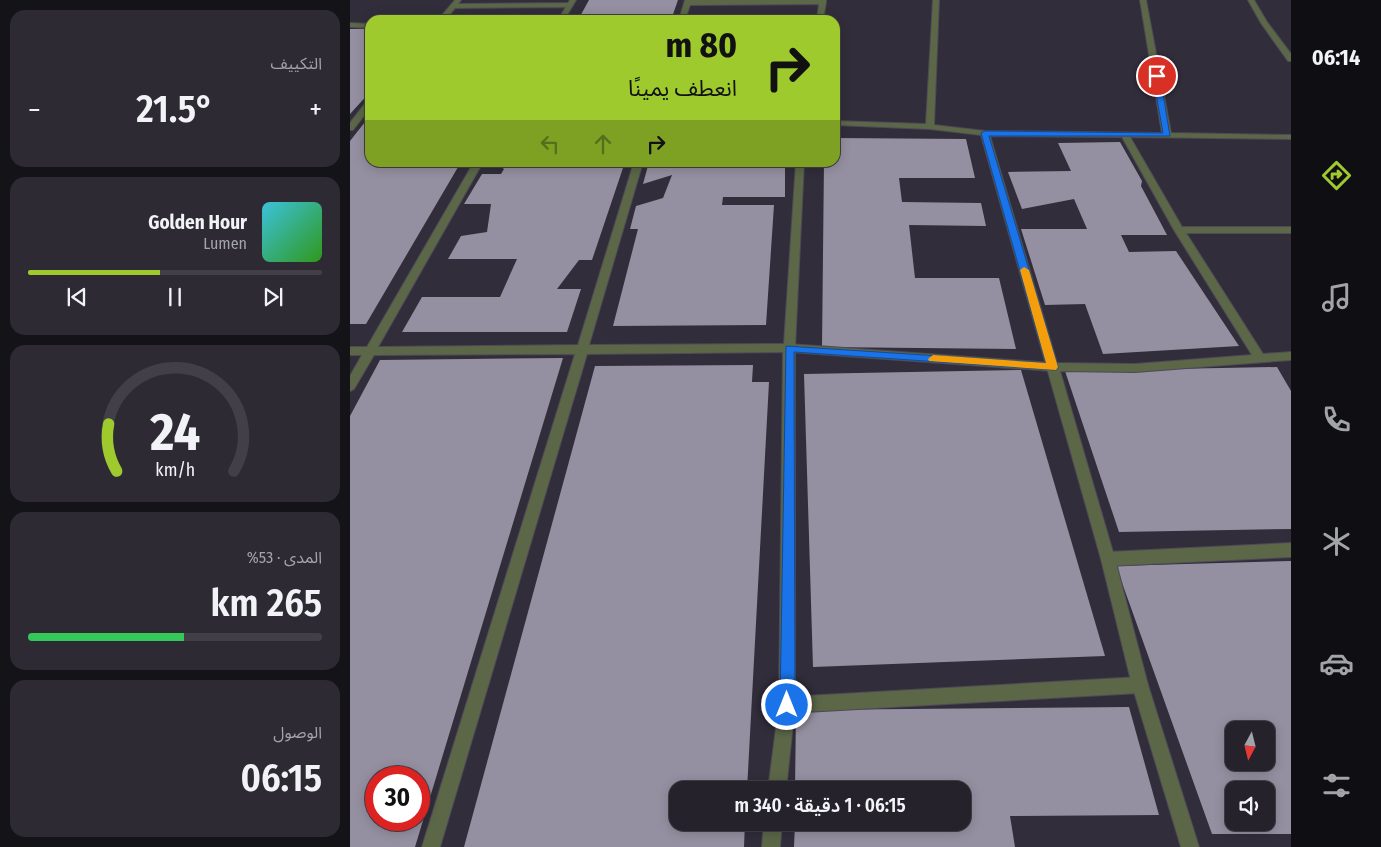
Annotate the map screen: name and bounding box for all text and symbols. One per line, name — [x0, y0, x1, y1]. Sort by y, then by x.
text: 80 m — [665, 24, 737, 66]
icon: right — [755, 35, 820, 100]
text: 06:14 — [1312, 44, 1360, 71]
text: التكييف — [270, 54, 322, 73]
pin — [1136, 55, 1178, 97]
icon: arrive — [1143, 62, 1171, 90]
text: انعطف يمينًا — [628, 75, 737, 102]
text: 21.5° — [136, 86, 214, 132]
text: − — [28, 93, 41, 126]
text: + — [309, 93, 322, 126]
icon: left — [536, 130, 564, 158]
icon: ahead — [589, 130, 617, 158]
icon: right — [642, 130, 670, 158]
icon: directions — [1319, 158, 1354, 193]
text: Golden Hour — [148, 211, 247, 234]
text: Lumen — [203, 234, 247, 253]
icon: music — [1319, 280, 1354, 315]
icon: previous — [63, 283, 91, 311]
icon: pause — [161, 283, 189, 311]
icon: next — [259, 283, 287, 311]
text: 24 — [149, 401, 200, 464]
icon: phone — [1319, 402, 1354, 437]
text: km/h — [155, 459, 195, 481]
icon: climate — [1319, 524, 1354, 559]
text: المدى · 53% — [247, 548, 322, 567]
text: 265 km — [211, 580, 322, 626]
icon: car — [1319, 646, 1354, 681]
position arrow — [760, 678, 812, 730]
north arrow — [1225, 721, 1275, 771]
map controls — [1225, 721, 1275, 831]
text: الوصول — [273, 723, 322, 742]
text: 06:15 — [240, 755, 322, 801]
speed limit sign: 30 — [365, 766, 430, 831]
icon: filters — [1319, 768, 1354, 803]
button: sound — [1225, 781, 1275, 831]
text: 06:15 · 1 دقيقة · 340 m — [734, 794, 906, 817]

